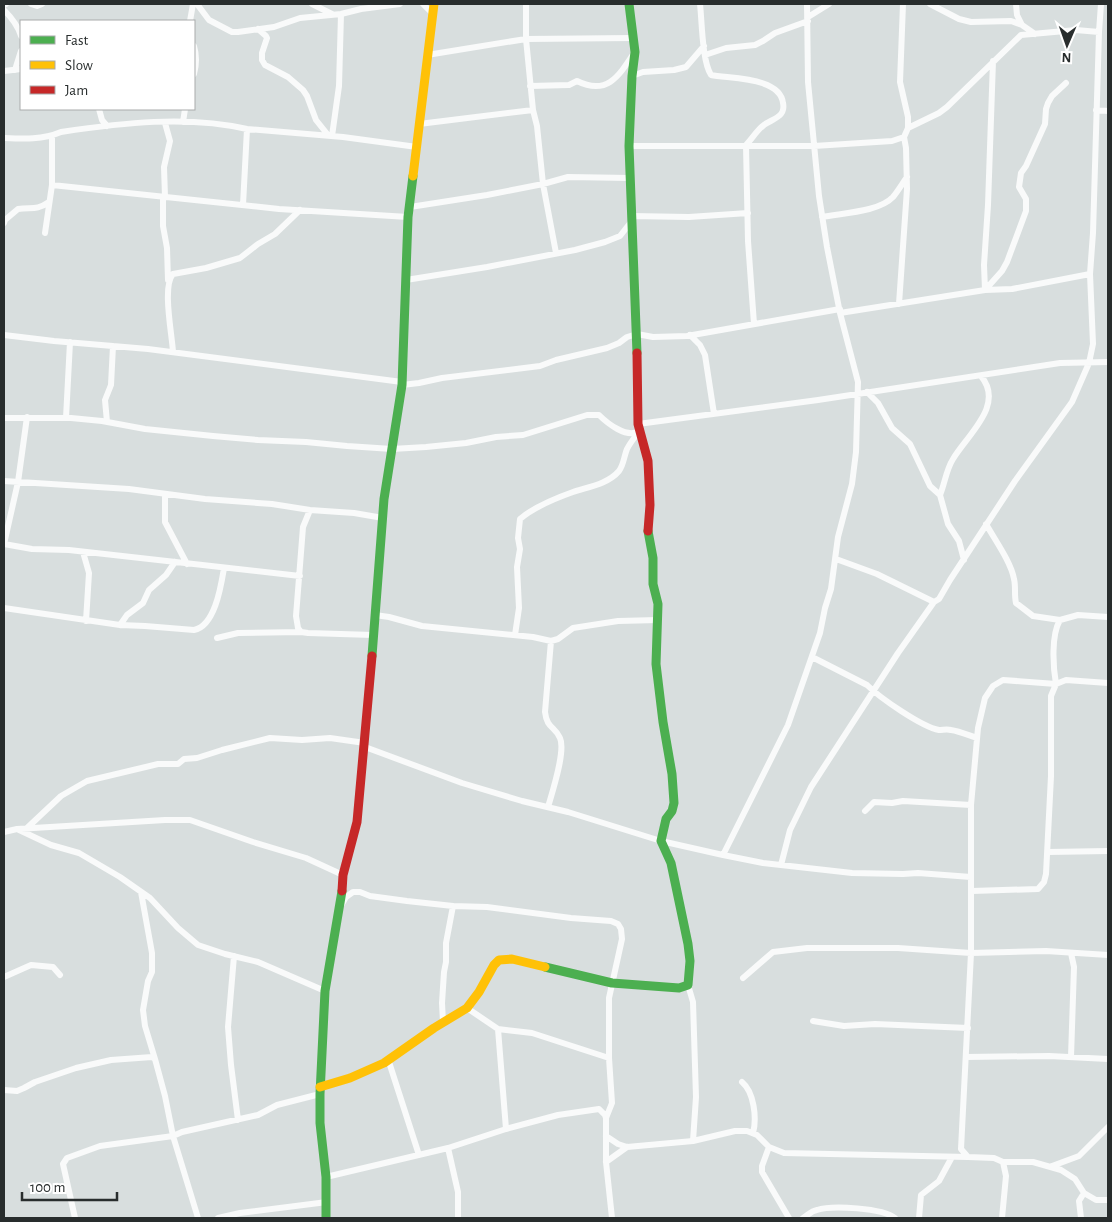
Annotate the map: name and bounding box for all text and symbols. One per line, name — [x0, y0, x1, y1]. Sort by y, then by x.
legend — [20, 20, 195, 110]
north arrow — [1042, 20, 1092, 70]
text: Fast — [65, 33, 89, 48]
text: N — [1061, 50, 1072, 64]
text: Slow — [65, 58, 93, 73]
text: Jam — [65, 83, 88, 98]
scale bar — [22, 1170, 118, 1202]
text: 100 m — [30, 1180, 65, 1195]

